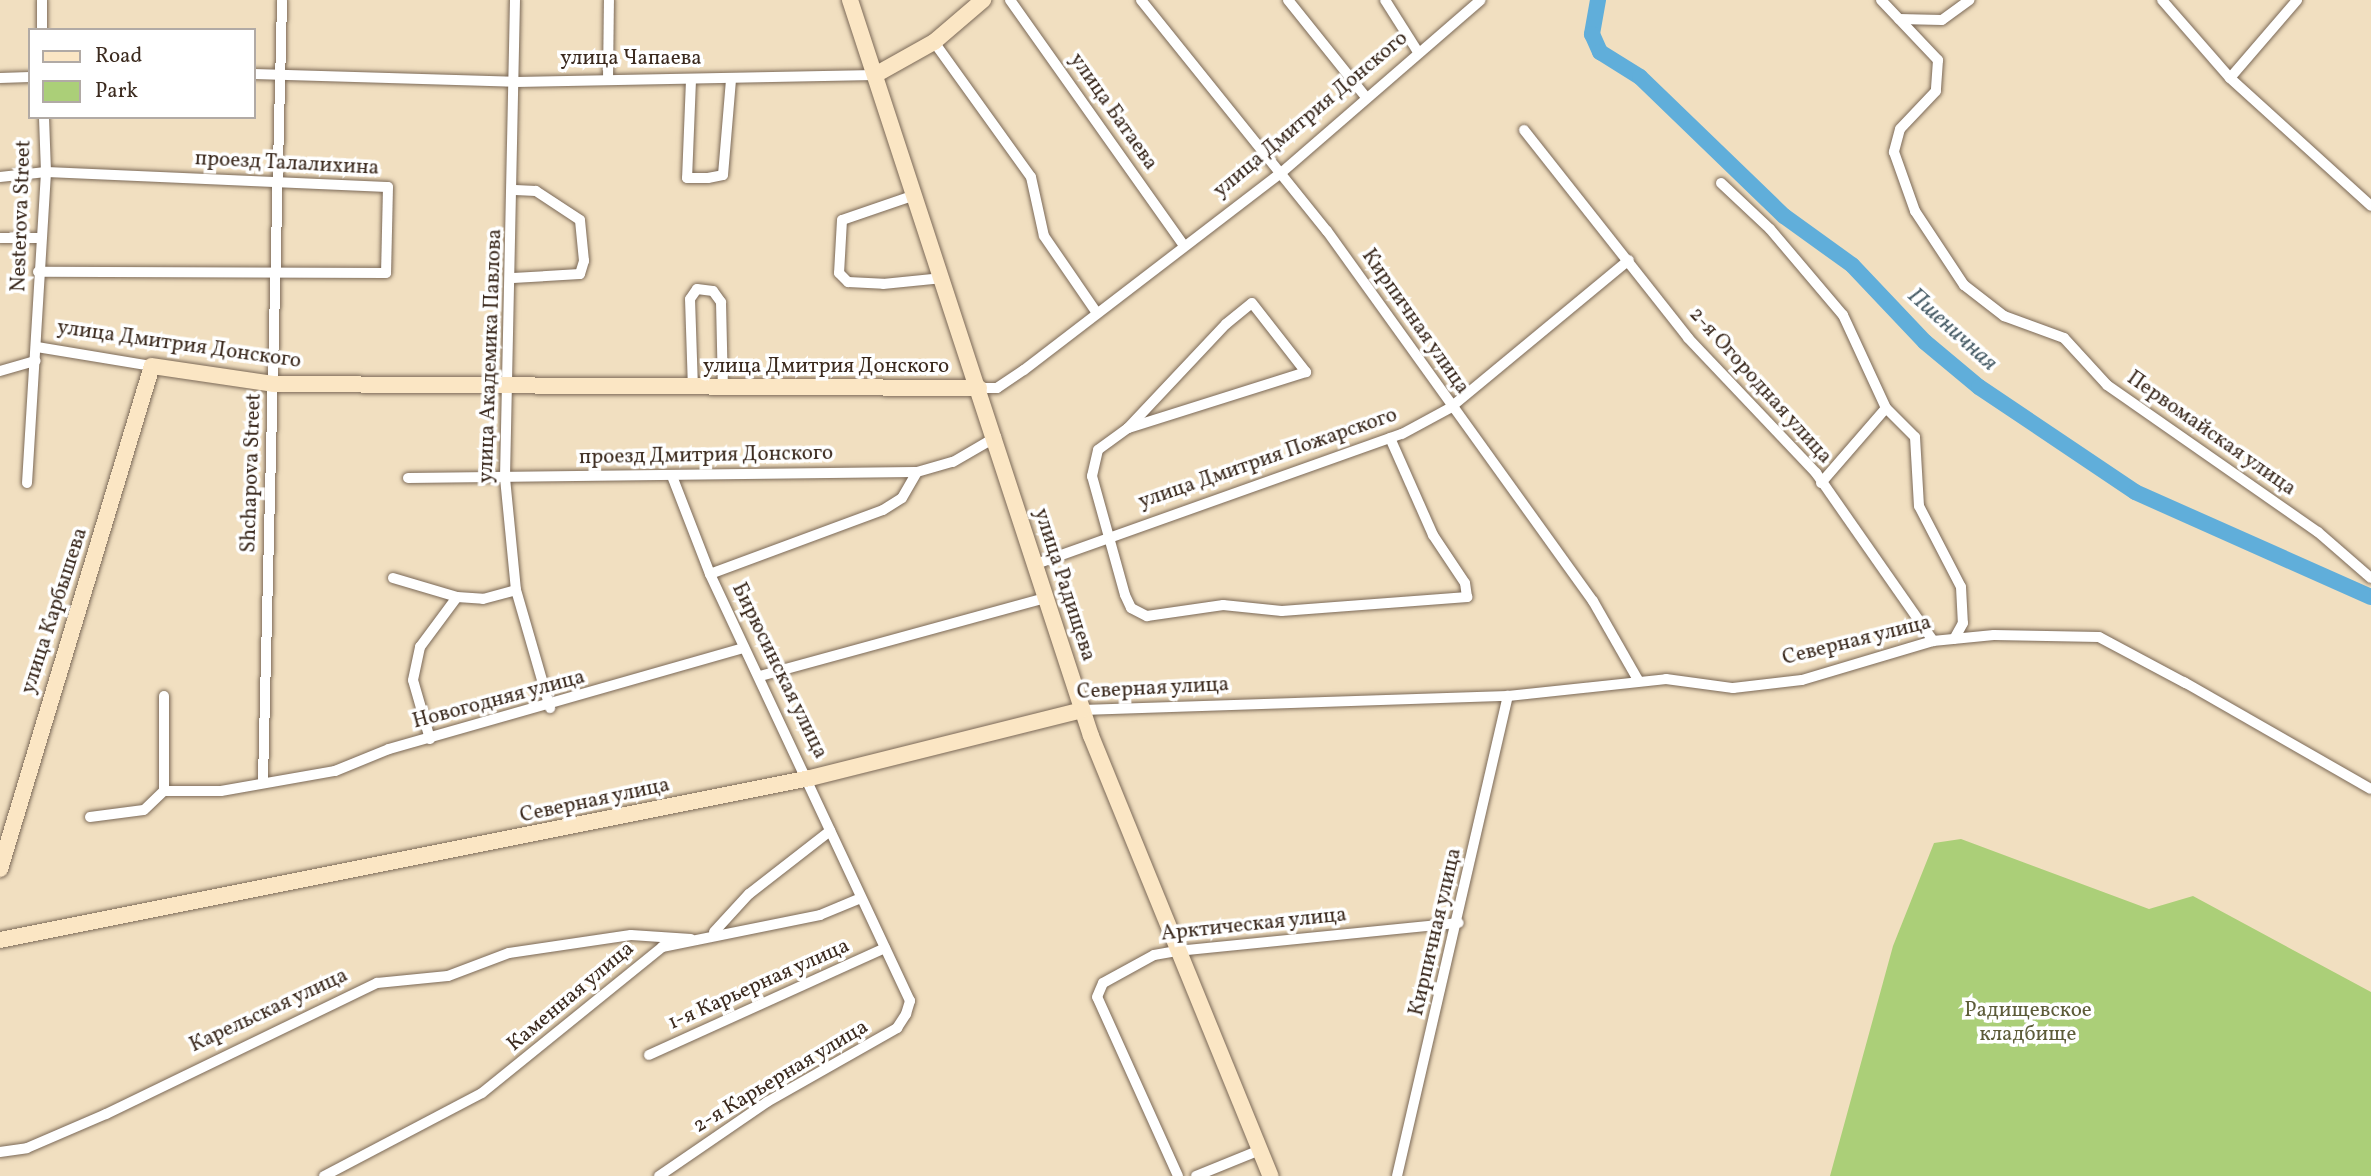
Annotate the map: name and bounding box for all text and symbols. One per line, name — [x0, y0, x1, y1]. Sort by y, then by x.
street label: улица Дмитрия Донского — [1209, 26, 1413, 204]
legend — [28, 28, 256, 119]
text: Road — [95, 42, 142, 71]
street label: улица Чапаева — [560, 46, 702, 72]
street label: улица Батаева — [1063, 49, 1163, 175]
text: Park — [95, 77, 138, 106]
street label: Nesterova Street — [7, 140, 37, 292]
street label: проезд Талалихина — [194, 147, 380, 181]
street label: улица Академика Павлова — [474, 228, 508, 484]
street label: Кирпичная улица — [1355, 244, 1475, 400]
water label: Пшеничная — [1902, 283, 2002, 377]
street label: 2-я Огородная улица — [1683, 302, 1837, 470]
street label: улица Дмитрия Донского — [55, 315, 303, 375]
street label: улица Дмитрия Донского — [703, 354, 949, 380]
street label: Первомайская улица — [2121, 366, 2301, 502]
street label: Shchapova Street — [237, 393, 267, 553]
street label: улица Дмитрия Пожарского — [1135, 403, 1401, 515]
street label: проезд Дмитрия Донского — [579, 441, 833, 471]
street label: улица Радищева — [1027, 505, 1101, 665]
street label: улица Карбышева — [16, 525, 94, 697]
street label: Бирюсинская улица — [725, 579, 833, 763]
street label: Северная улица — [1780, 610, 1934, 672]
street label: Новогодняя улица — [410, 665, 588, 735]
street label: Северная улица — [1076, 672, 1230, 706]
street label: Северная улица — [517, 773, 673, 829]
street label: Кирпичная улица — [1404, 845, 1468, 1019]
street label: Арктическая улица — [1160, 903, 1348, 947]
street label: 1-я Карьерная улица — [664, 934, 854, 1036]
street label: Каменная улица — [502, 936, 640, 1058]
street label: Карельская улица — [186, 963, 352, 1059]
park label: Радищевское кладбище — [1964, 998, 2092, 1048]
street label: 2-я Карьерная улица — [689, 1015, 873, 1139]

